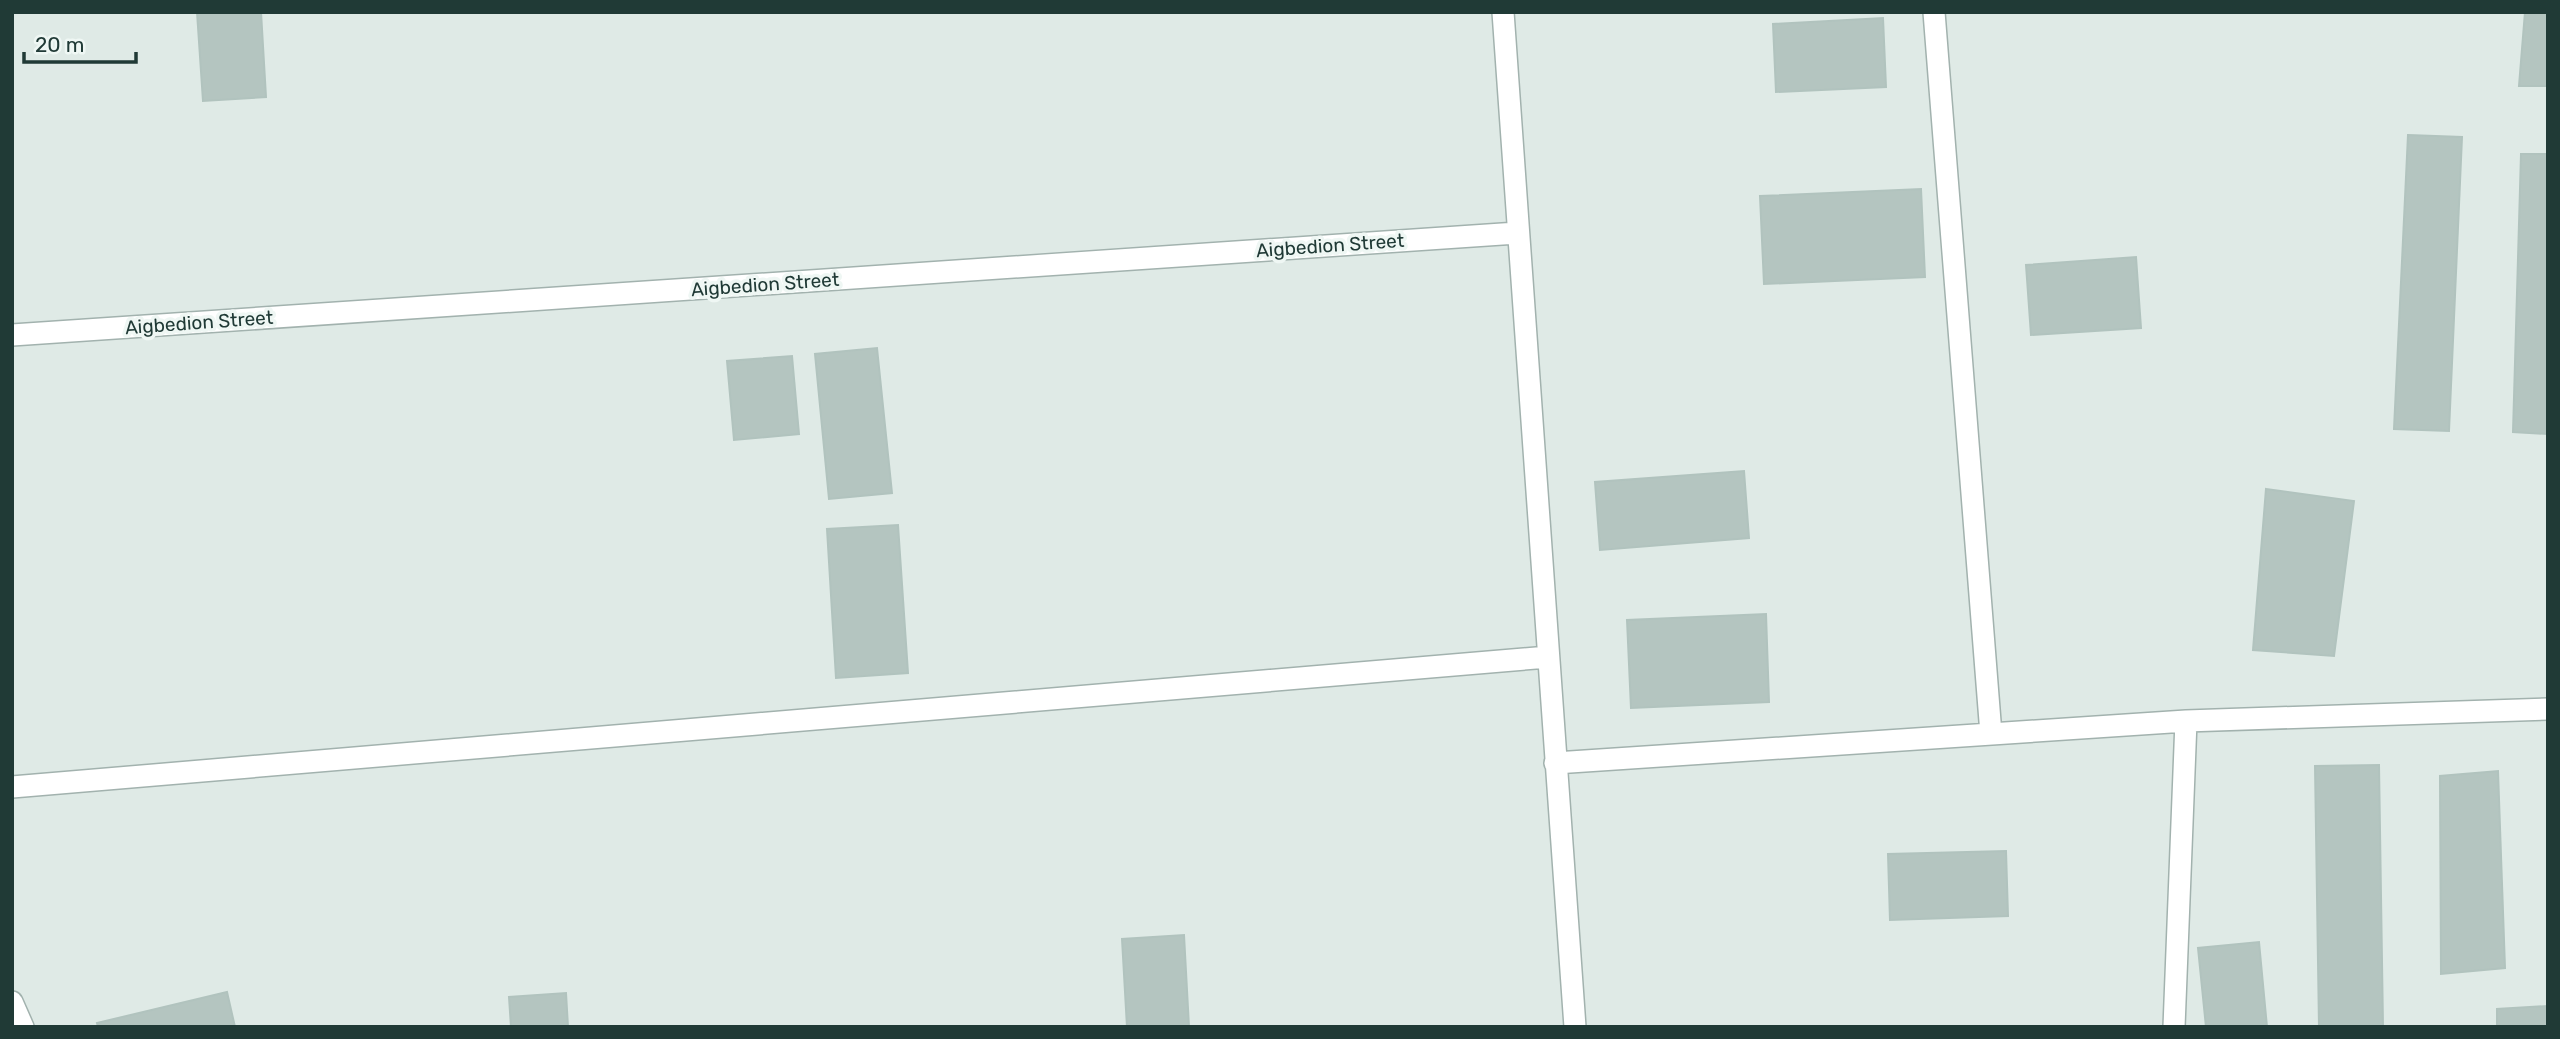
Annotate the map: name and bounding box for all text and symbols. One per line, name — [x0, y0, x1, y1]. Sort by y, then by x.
scale bar — [24, 21, 136, 65]
text: 20 m — [35, 32, 84, 57]
street label: Aigbedion Street — [1255, 229, 1405, 262]
street label: Aigbedion Street — [690, 268, 840, 301]
street label: Aigbedion Street — [124, 306, 274, 339]

